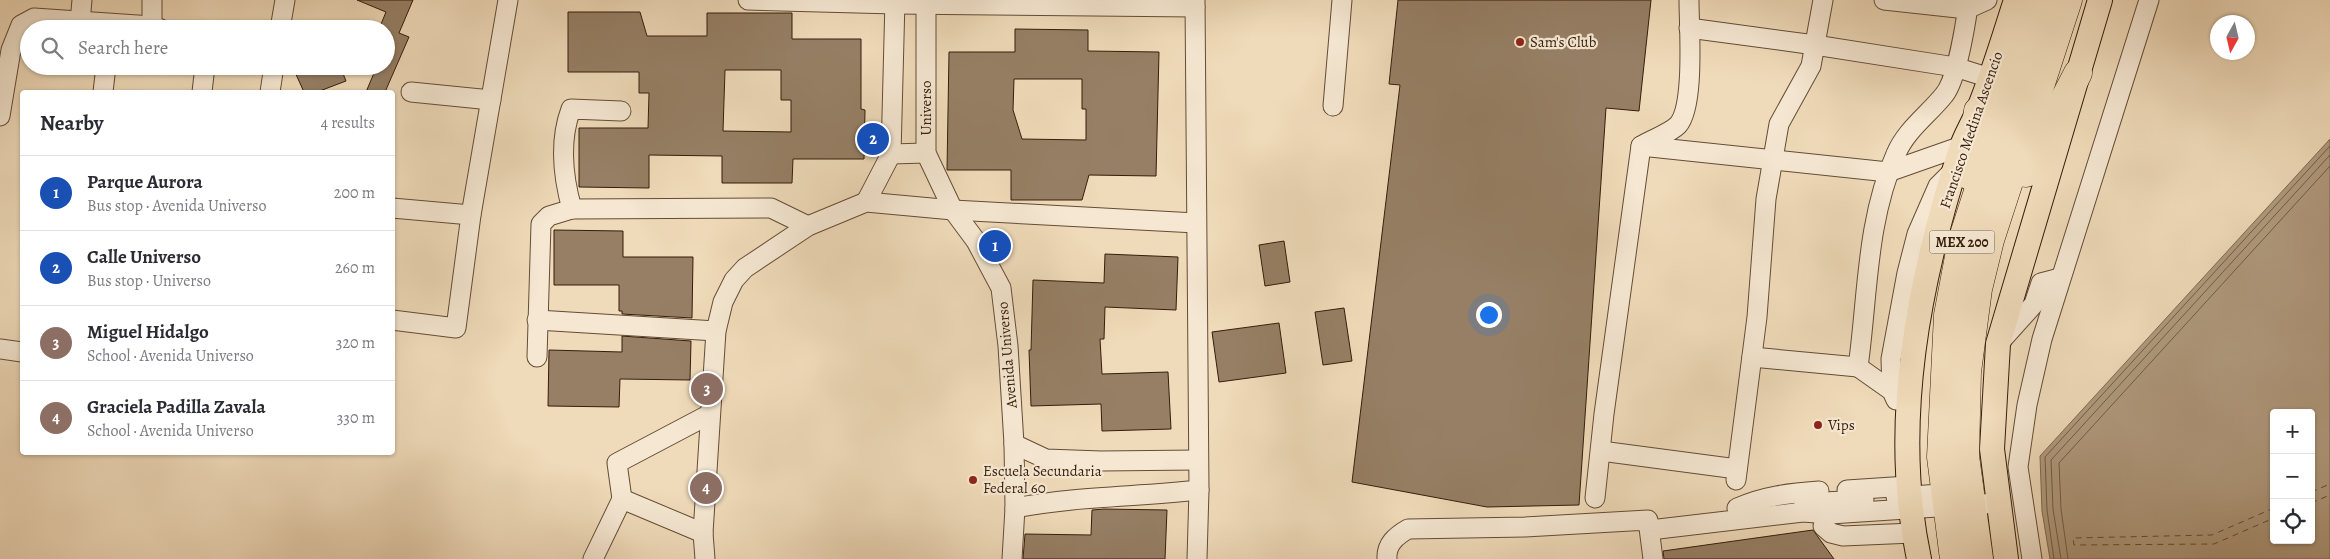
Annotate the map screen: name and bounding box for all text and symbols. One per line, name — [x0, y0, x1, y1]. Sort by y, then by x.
north arrow — [2210, 15, 2255, 60]
search box — [20, 20, 395, 75]
place label: Sam's Club — [1530, 32, 1597, 52]
icon: search — [38, 34, 66, 62]
text: Search here — [78, 35, 168, 61]
marker: Sam's Club — [1514, 36, 1526, 48]
street label: Francisco Medina Ascencio — [1935, 49, 2007, 211]
street label: Universo — [916, 81, 936, 135]
text: Nearby — [40, 109, 103, 137]
text: 4 results — [321, 112, 375, 134]
pin: 2 — [857, 120, 889, 158]
text: Parque Aurora — [87, 169, 203, 195]
text: 1 — [53, 182, 59, 204]
text: 200 m — [334, 182, 375, 204]
text: Bus stop · Avenida Universo — [87, 195, 266, 217]
pin: 1 — [979, 227, 1011, 265]
road number: MEX 200 — [1930, 230, 1994, 253]
text: Calle Universo — [87, 244, 201, 270]
text: 2 — [52, 257, 60, 279]
text: 260 m — [335, 257, 375, 279]
text: Bus stop · Universo — [87, 270, 211, 292]
street label: Avenida Universo — [992, 301, 1022, 410]
your location — [1476, 302, 1502, 328]
text: Miguel Hidalgo — [87, 319, 209, 345]
text: 3 — [53, 332, 59, 354]
text: 320 m — [336, 332, 375, 354]
text: School · Avenida Universo — [87, 345, 254, 367]
pin: 3 — [691, 370, 723, 408]
text: Graciela Padilla Zavala — [87, 394, 266, 420]
text: 4 — [52, 407, 60, 429]
text: 330 m — [337, 407, 375, 429]
map controls — [2270, 409, 2315, 544]
button: + — [2270, 409, 2315, 454]
place label: Vips — [1827, 415, 1855, 435]
marker: Vips — [1812, 419, 1824, 431]
text: School · Avenida Universo — [87, 420, 254, 442]
button: − — [2270, 454, 2315, 499]
place label: Escuela Secundaria Federal 60 — [983, 461, 1102, 498]
pin: 4 — [690, 469, 722, 507]
marker: Escuela Secundaria Federal 60 — [967, 474, 979, 486]
button: locate — [2270, 499, 2315, 544]

